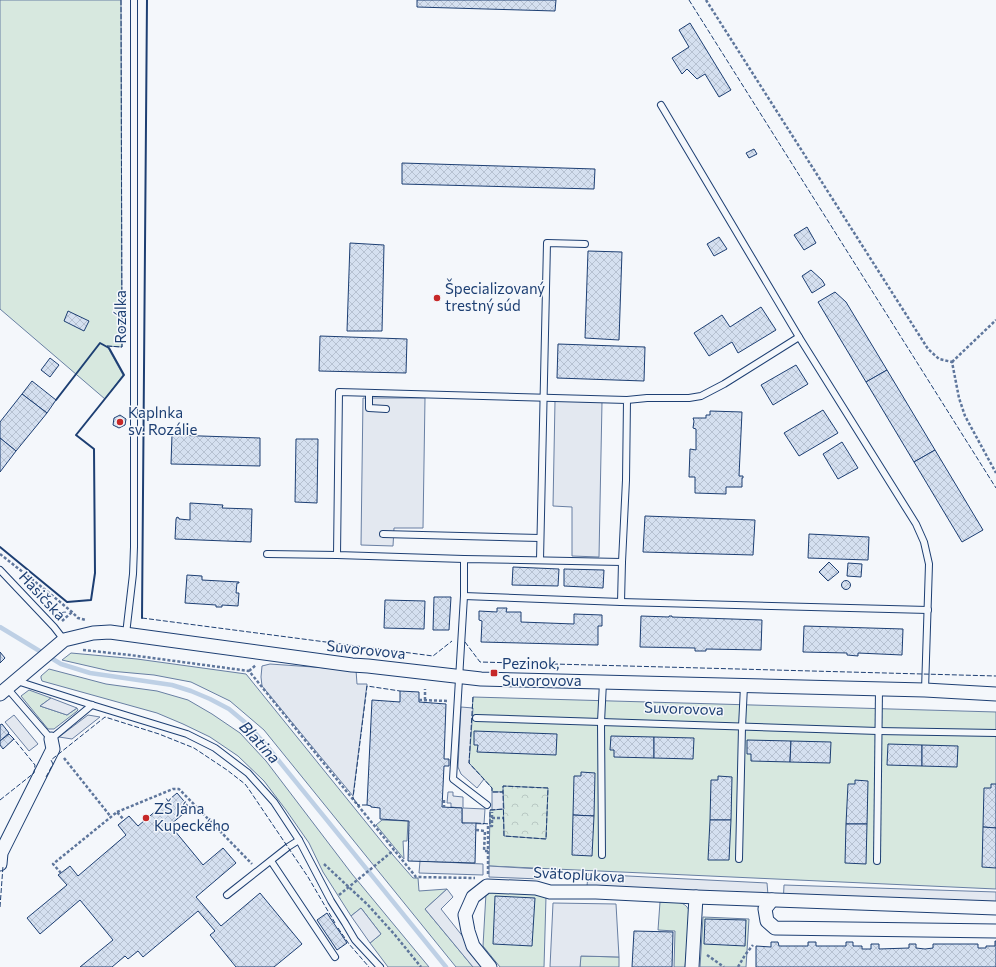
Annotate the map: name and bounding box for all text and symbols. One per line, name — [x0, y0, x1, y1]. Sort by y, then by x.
place label: Špecializovaný trestný súd — [445, 278, 545, 314]
street label: Rozálka — [111, 290, 129, 344]
marker: Špecializovaný trestný súd — [432, 293, 442, 303]
place label: Kaplnka sv. Rozálie — [128, 403, 197, 438]
marker: Kaplnka sv. Rozálie — [115, 417, 125, 427]
street label: Hasičská — [16, 567, 70, 623]
street label: Suvorovova — [326, 636, 407, 662]
place label: Pezinok, Suvorovova — [502, 654, 582, 689]
marker: Pezinok, Suvorovova — [489, 668, 499, 678]
street label: Suvorovova — [644, 698, 724, 718]
water label: Blatina — [236, 717, 285, 767]
place label: ZŠ Jána Kupeckého — [154, 798, 230, 834]
marker: ZŠ Jána Kupeckého — [141, 813, 151, 823]
street label: Svätoplukova — [533, 863, 625, 885]

